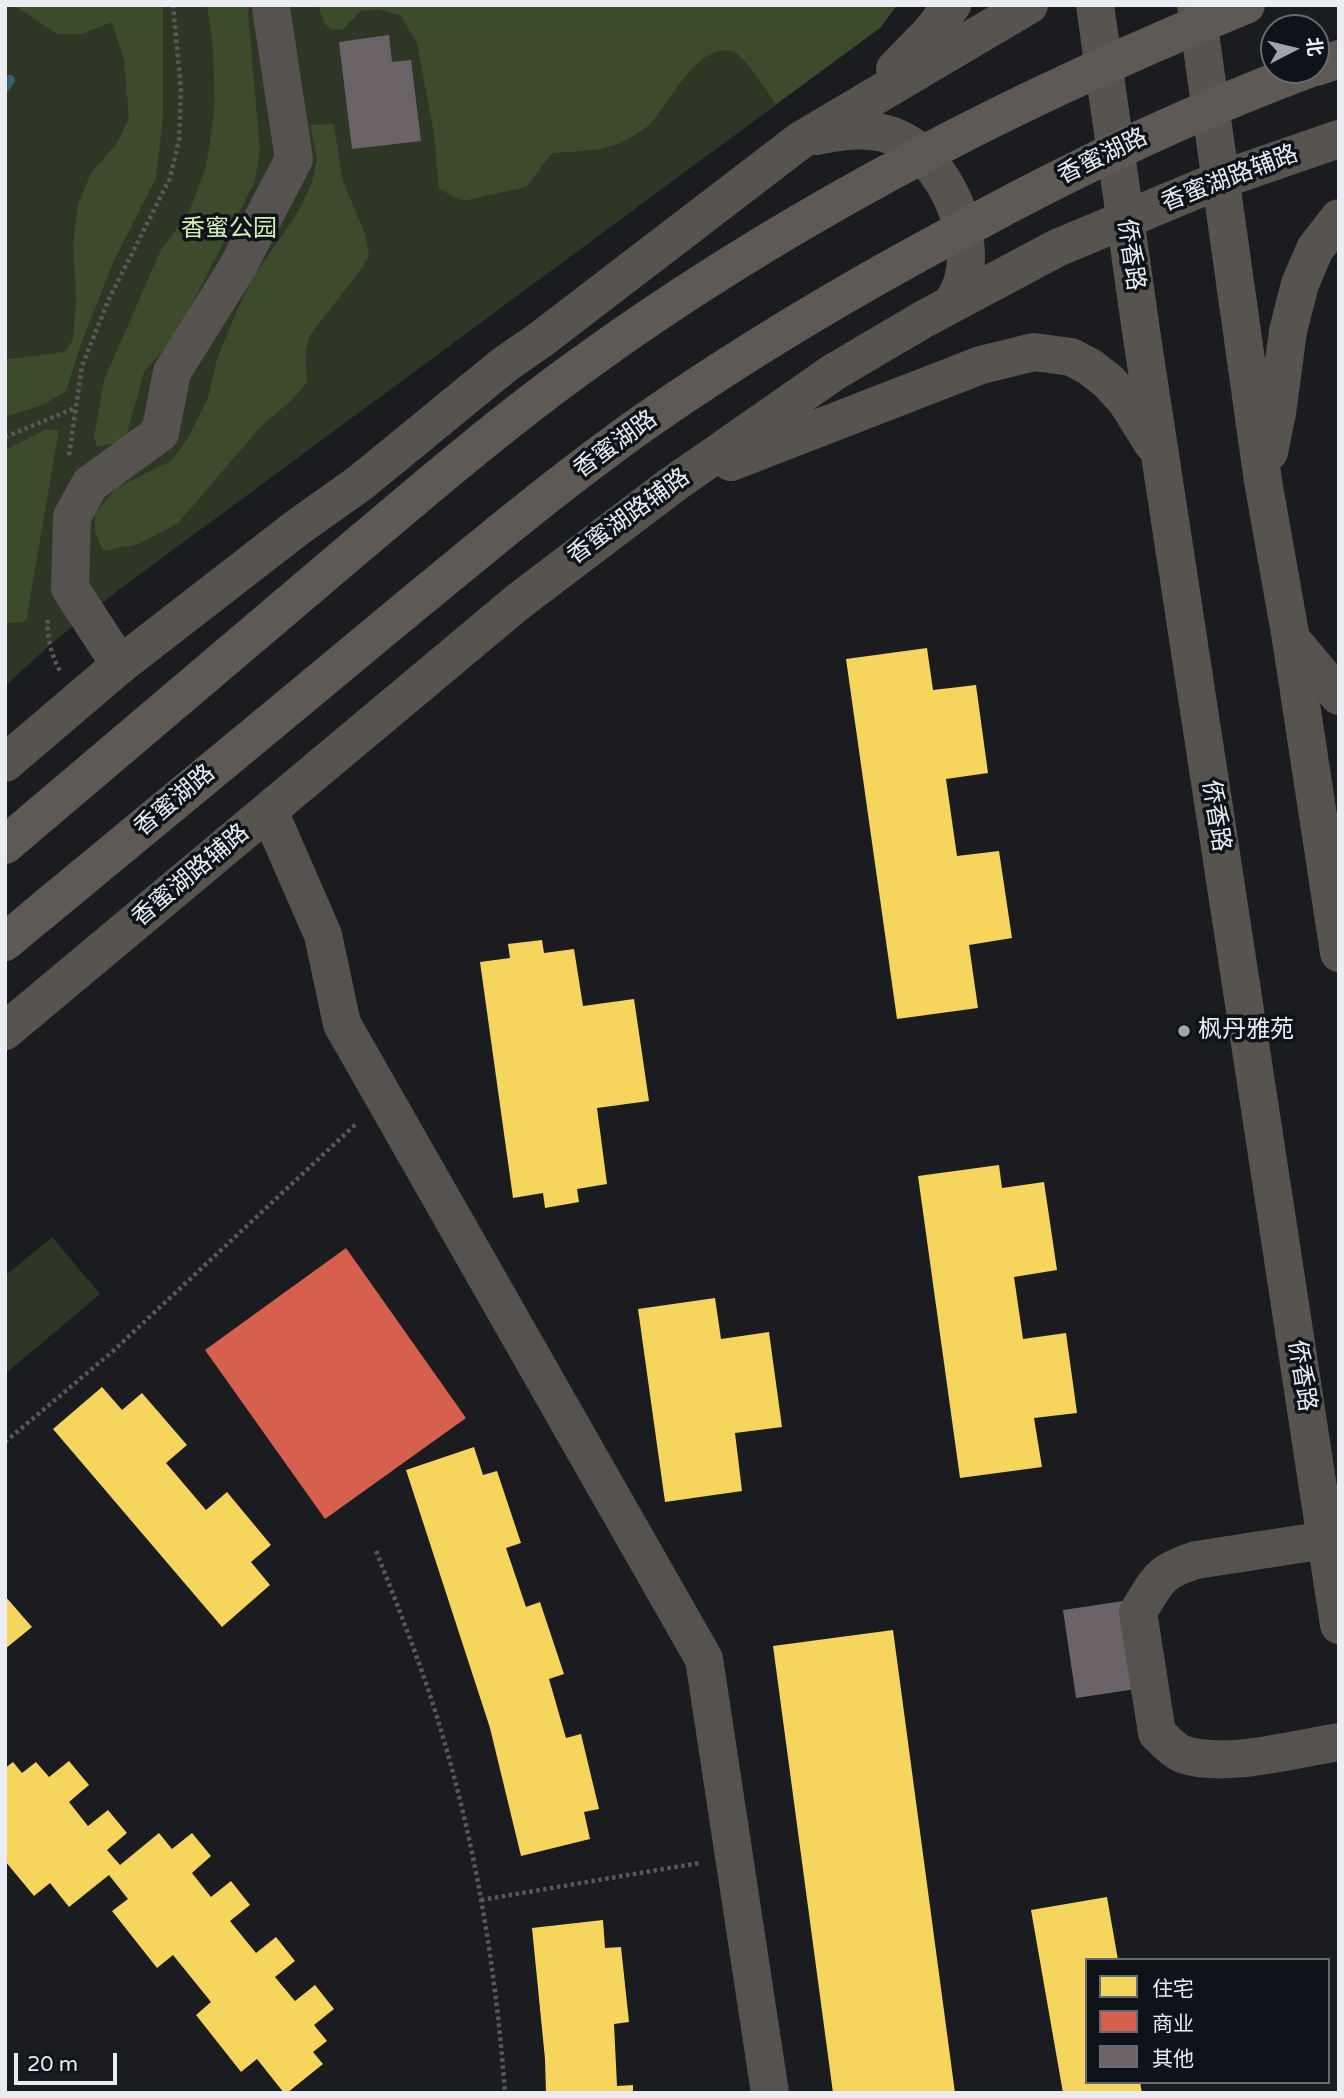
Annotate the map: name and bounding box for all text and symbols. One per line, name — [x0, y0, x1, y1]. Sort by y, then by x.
north arrow — [1260, 14, 1330, 84]
text: 北 — [1302, 36, 1326, 57]
street label: 香蜜湖路 — [1054, 123, 1152, 191]
street label: 香蜜湖路辅路 — [1158, 140, 1302, 218]
park label: 香蜜公园 — [181, 216, 277, 244]
street label: 侨香路 — [1111, 217, 1149, 293]
street label: 香蜜湖路 — [569, 405, 663, 485]
street label: 香蜜湖路辅路 — [562, 463, 696, 571]
street label: 香蜜湖路 — [129, 759, 221, 843]
street label: 侨香路 — [1195, 778, 1235, 854]
street label: 香蜜湖路辅路 — [127, 819, 255, 933]
place label: 枫丹雅苑 — [1198, 1017, 1294, 1045]
marker: 枫丹雅苑 — [1176, 1023, 1192, 1039]
street label: 侨香路 — [1281, 1338, 1321, 1414]
legend — [1085, 1958, 1330, 2084]
text: 住宅 — [1152, 1977, 1194, 2002]
text: 商业 — [1152, 2012, 1194, 2037]
scale bar — [18, 2038, 121, 2082]
text: 其他 — [1152, 2047, 1194, 2072]
text: 20 m — [27, 2052, 78, 2077]

